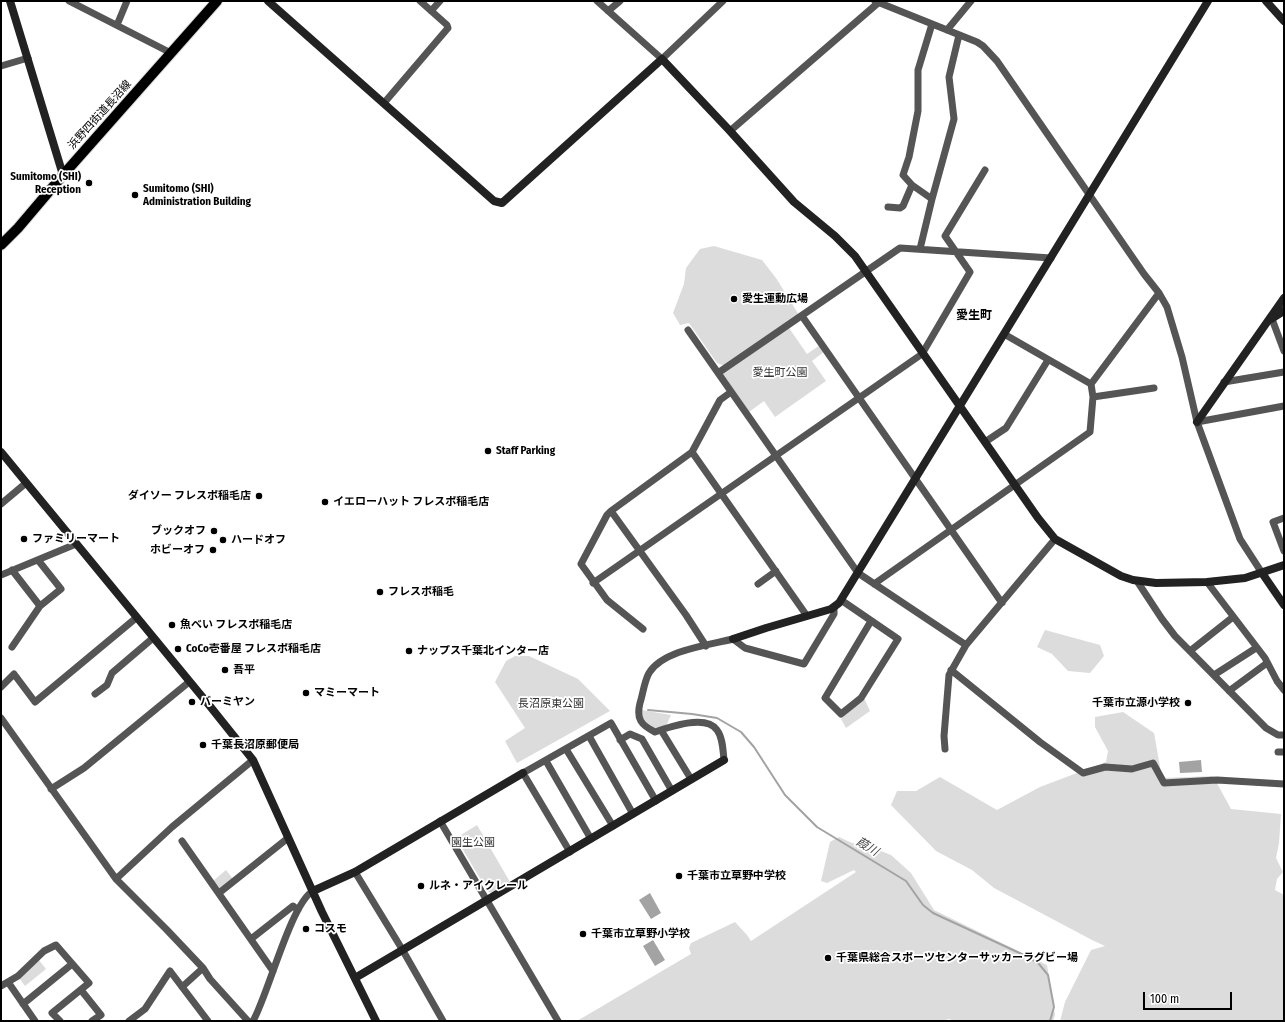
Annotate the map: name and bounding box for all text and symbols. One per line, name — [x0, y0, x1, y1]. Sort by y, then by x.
street label: 浜野四街道長沼線 — [66, 78, 134, 152]
place label: Sumitomo (SHI) Reception — [10, 170, 81, 196]
marker: Sumitomo (SHI) Reception — [84, 178, 94, 188]
place label: Sumitomo (SHI) Administration Building — [143, 182, 251, 208]
marker: Sumitomo (SHI) Administration Building — [130, 190, 140, 200]
place label: 愛生運動広場 — [742, 292, 808, 306]
marker: 愛生運動広場 — [729, 294, 739, 304]
district label: 愛生町 — [956, 309, 992, 323]
park label: 愛生町公園 — [753, 366, 807, 380]
place label: Staff Parking — [496, 444, 555, 458]
marker: Staff Parking — [483, 446, 493, 456]
place label: ダイソー フレスポ稲毛店 — [128, 489, 251, 503]
marker: ダイソー フレスポ稲毛店 — [254, 491, 264, 501]
place label: イエローハット フレスポ稲毛店 — [333, 495, 489, 509]
marker: イエローハット フレスポ稲毛店 — [320, 497, 330, 507]
place label: ブックオフ — [151, 524, 206, 538]
marker: ブックオフ — [209, 526, 219, 536]
place label: ファミリーマート — [32, 532, 120, 546]
place label: ハードオフ — [231, 533, 286, 547]
marker: ファミリーマート — [19, 534, 29, 544]
marker: ハードオフ — [218, 535, 228, 545]
place label: ホビーオフ — [150, 543, 205, 557]
marker: ホビーオフ — [208, 545, 218, 555]
place label: フレスポ稲毛 — [388, 585, 454, 599]
marker: フレスポ稲毛 — [375, 587, 385, 597]
place label: 魚べい フレスポ稲毛店 — [180, 618, 292, 632]
marker: 魚べい フレスポ稲毛店 — [167, 620, 177, 630]
place label: CoCo壱番屋 フレスポ稲毛店 — [186, 642, 321, 656]
marker: CoCo壱番屋 フレスポ稲毛店 — [173, 644, 183, 654]
place label: ナップス千葉北インター店 — [417, 644, 549, 658]
marker: ナップス千葉北インター店 — [404, 646, 414, 656]
place label: 吾平 — [233, 663, 255, 677]
marker: 吾平 — [220, 665, 230, 675]
place label: マミーマート — [314, 686, 380, 700]
marker: マミーマート — [301, 688, 311, 698]
place label: バーミヤン — [200, 695, 255, 709]
place label: 千葉市立源小学校 — [1092, 696, 1180, 710]
marker: バーミヤン — [187, 697, 197, 707]
park label: 長沼原東公園 — [518, 697, 584, 711]
marker: 千葉市立源小学校 — [1183, 698, 1193, 708]
place label: 千葉長沼原郵便局 — [211, 738, 299, 752]
marker: 千葉長沼原郵便局 — [198, 740, 208, 750]
water label: 葭川 — [853, 835, 881, 859]
park label: 園生公園 — [451, 836, 495, 850]
place label: 千葉市立草野中学校 — [687, 869, 786, 883]
marker: 千葉市立草野中学校 — [674, 871, 684, 881]
place label: ルネ・アイクレール — [429, 879, 528, 893]
marker: ルネ・アイクレール — [416, 881, 426, 891]
place label: コスモ — [314, 922, 347, 936]
marker: コスモ — [301, 924, 311, 934]
place label: 千葉市立草野小学校 — [591, 927, 690, 941]
marker: 千葉市立草野小学校 — [578, 929, 588, 939]
place label: 千葉県総合スポーツセンターサッカーラグビー場 — [836, 951, 1078, 965]
marker: 千葉県総合スポーツセンターサッカーラグビー場 — [823, 953, 833, 963]
scale bar — [1145, 984, 1234, 1010]
text: 100 m — [1150, 992, 1179, 1006]

